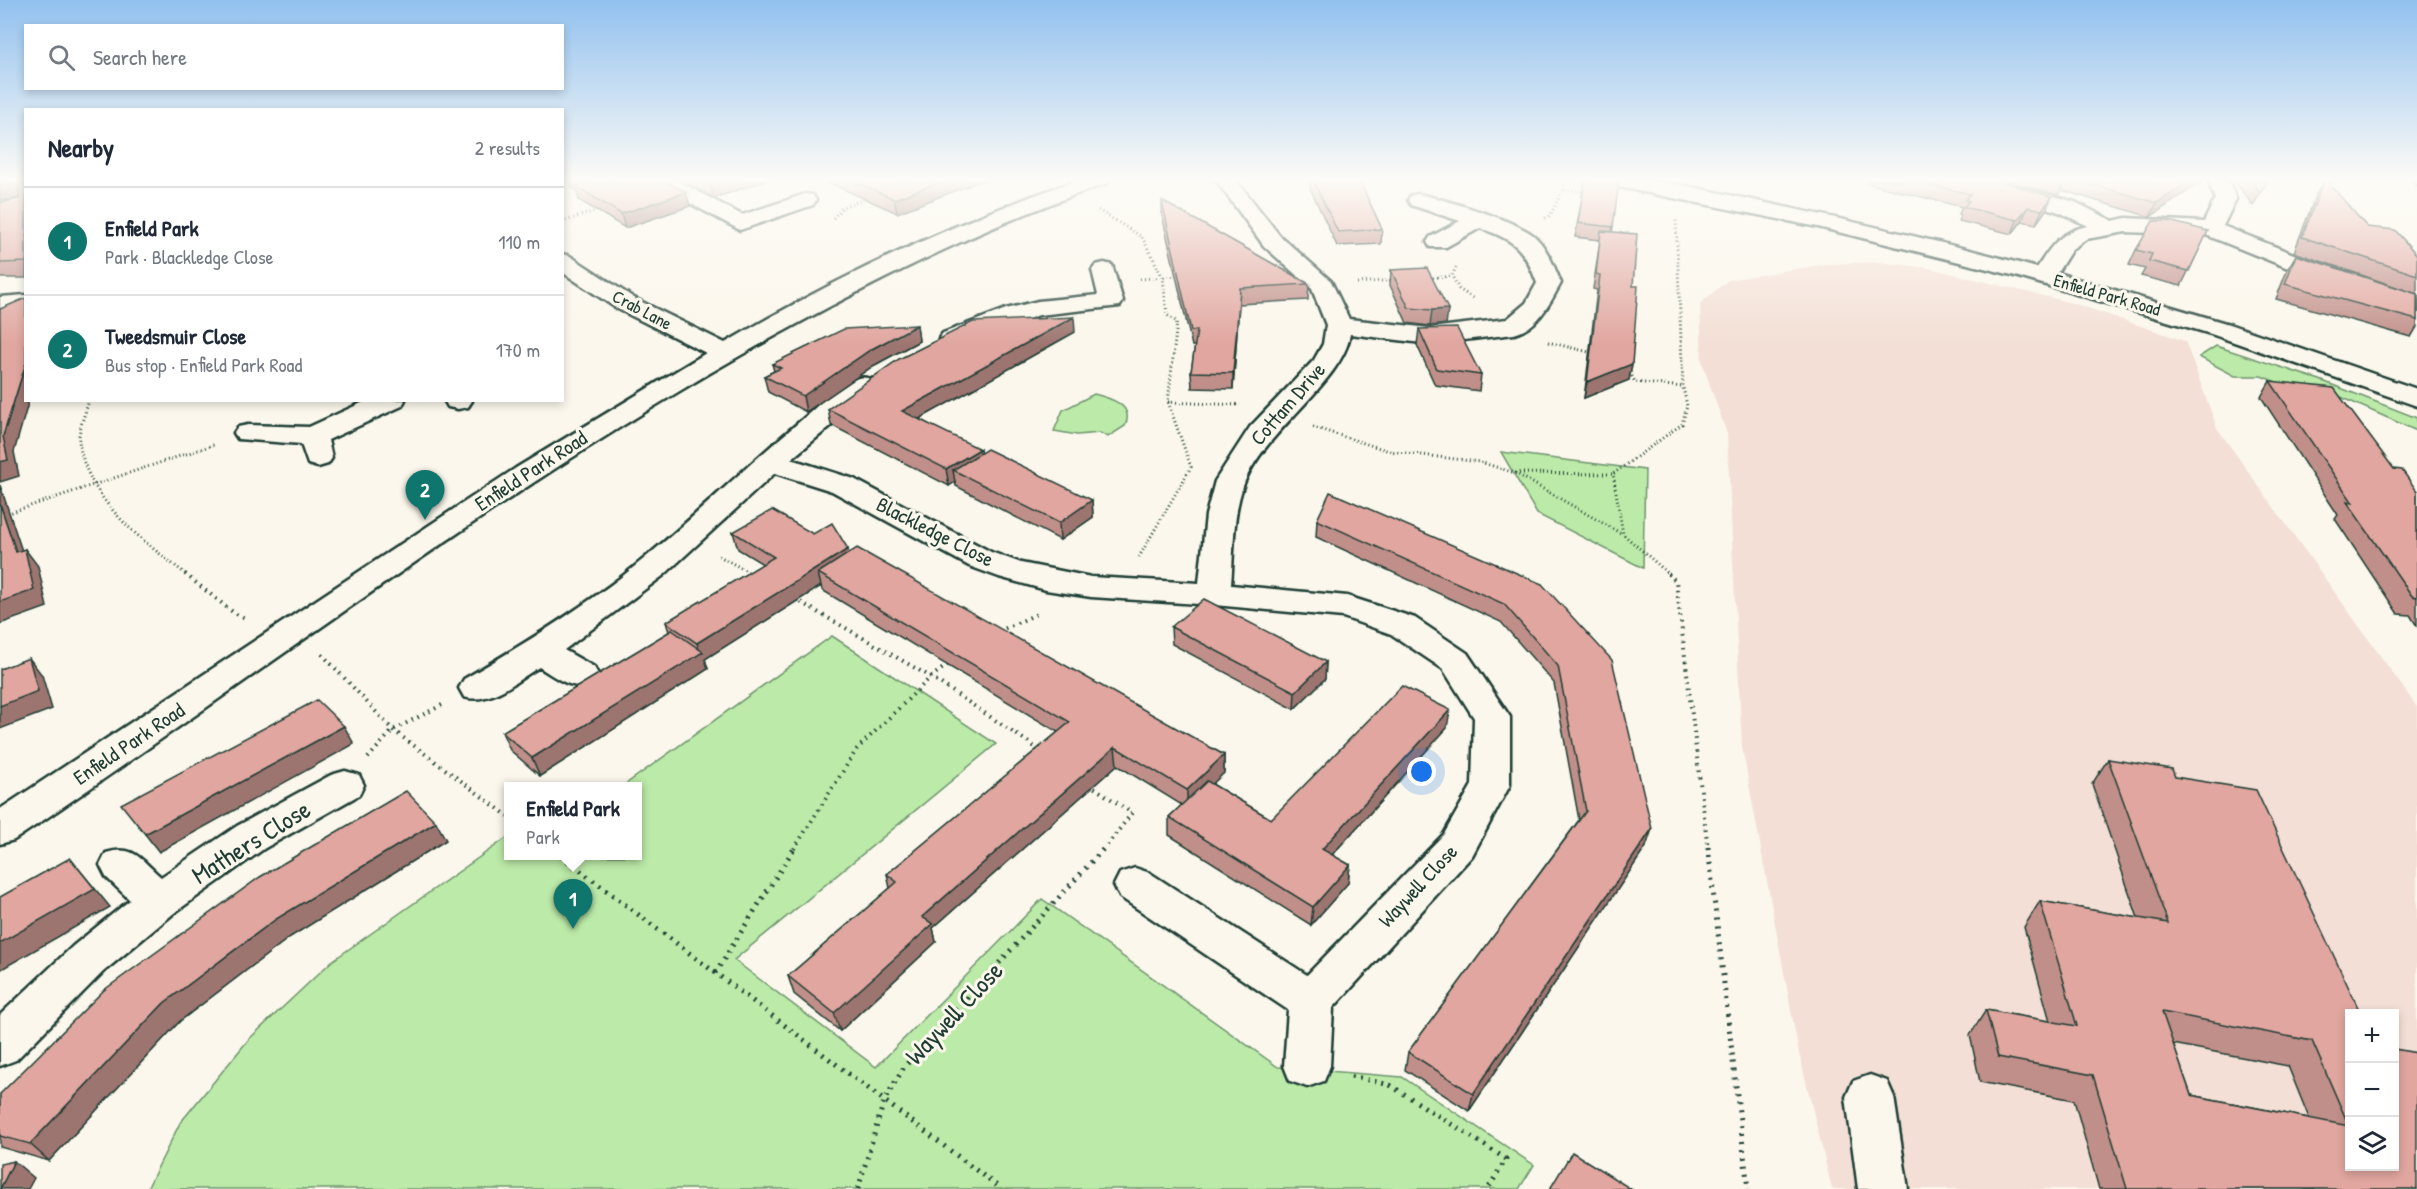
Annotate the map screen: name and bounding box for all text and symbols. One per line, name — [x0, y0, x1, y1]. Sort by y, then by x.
search box — [24, 24, 564, 90]
icon: search — [45, 41, 78, 74]
text: Search here — [93, 42, 187, 72]
text: Nearby — [48, 130, 114, 165]
text: 2 results — [475, 134, 540, 161]
text: Enfield Park — [105, 213, 199, 243]
text: 1 — [64, 228, 71, 255]
text: 110 m — [498, 228, 540, 255]
text: Park · Blackledge Close — [105, 243, 274, 270]
street label: Enfield Park Road — [2051, 267, 2164, 322]
street label: Crab Lane — [608, 283, 677, 336]
text: Tweedsmuir Close — [105, 321, 246, 351]
text: 2 — [63, 336, 72, 363]
text: 170 m — [496, 336, 540, 363]
text: Bus stop · Enfield Park Road — [105, 351, 302, 378]
street label: Cottam Drive — [1243, 356, 1332, 451]
street label: Enfield Park Road — [469, 423, 593, 518]
pin: 2 — [406, 470, 444, 520]
street label: Blackledge Close — [872, 490, 999, 574]
street label: Enfield Park Road — [67, 696, 190, 792]
your location — [1407, 757, 1436, 786]
popup — [504, 782, 642, 860]
street label: Mathers Close — [185, 791, 317, 892]
text: Enfield Park — [526, 793, 620, 823]
text: Park — [526, 823, 560, 850]
street label: Waywell Close — [1372, 838, 1464, 934]
pin: 1 — [554, 880, 592, 929]
street label: Waywell Close — [897, 954, 1010, 1072]
map controls — [2345, 1009, 2399, 1171]
button: + — [2345, 1009, 2399, 1063]
button: − — [2345, 1063, 2399, 1117]
button: layers — [2345, 1117, 2399, 1171]

